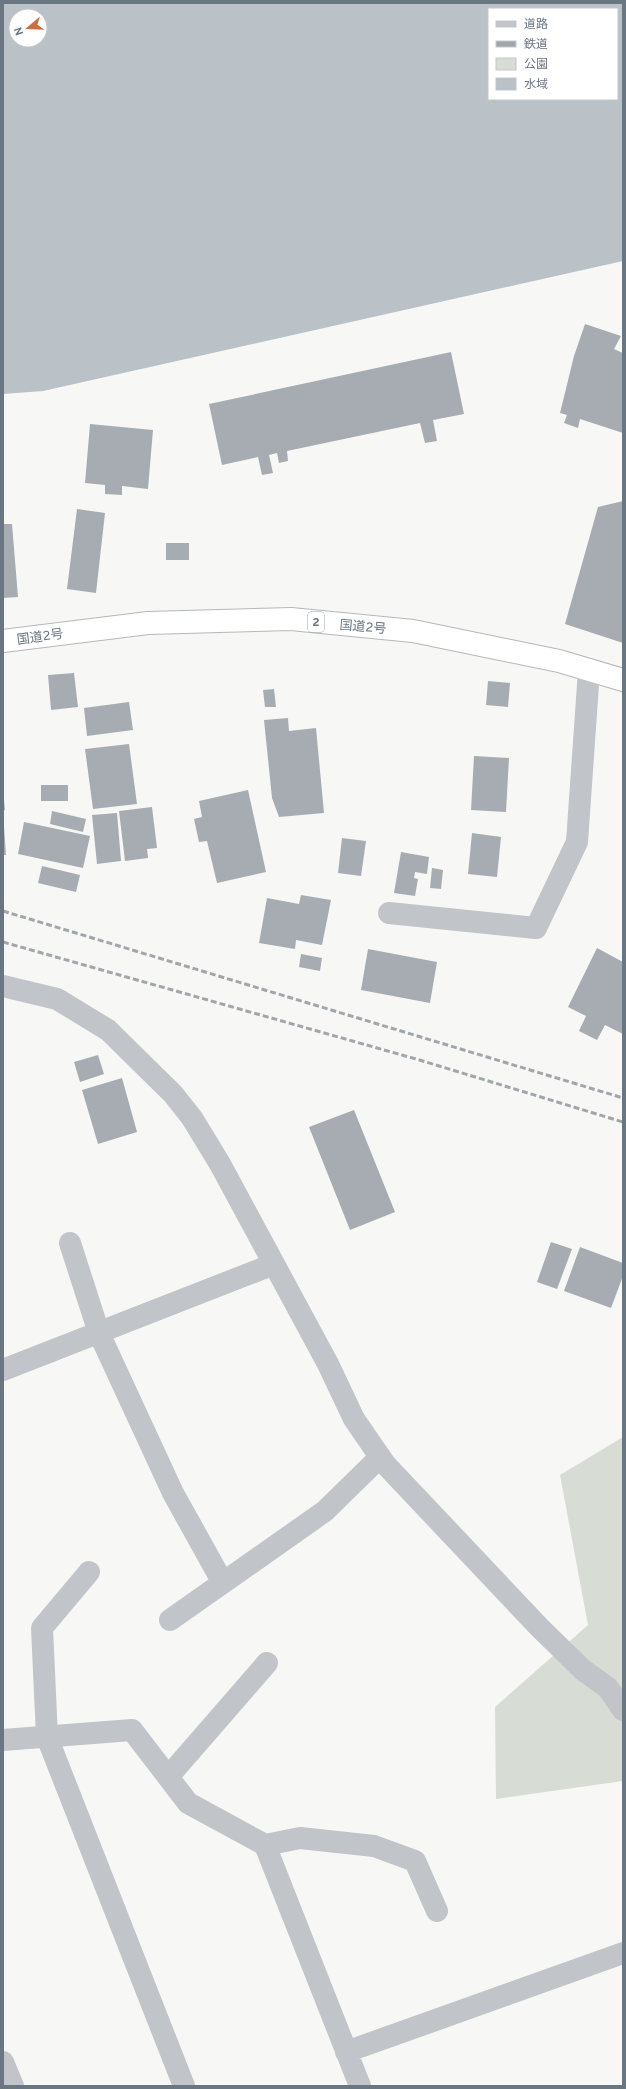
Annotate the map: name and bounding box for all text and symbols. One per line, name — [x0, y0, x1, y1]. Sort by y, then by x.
north arrow — [8, 8, 48, 48]
legend — [488, 8, 618, 100]
text: 道路 — [524, 17, 548, 33]
text: N — [12, 25, 27, 37]
text: 鉄道 — [524, 37, 548, 53]
text: 公園 — [524, 57, 548, 73]
text: 水域 — [524, 77, 548, 93]
road number: 2 — [308, 612, 324, 632]
street label: 国道2号 — [339, 618, 387, 638]
street label: 国道2号 — [16, 627, 65, 649]

